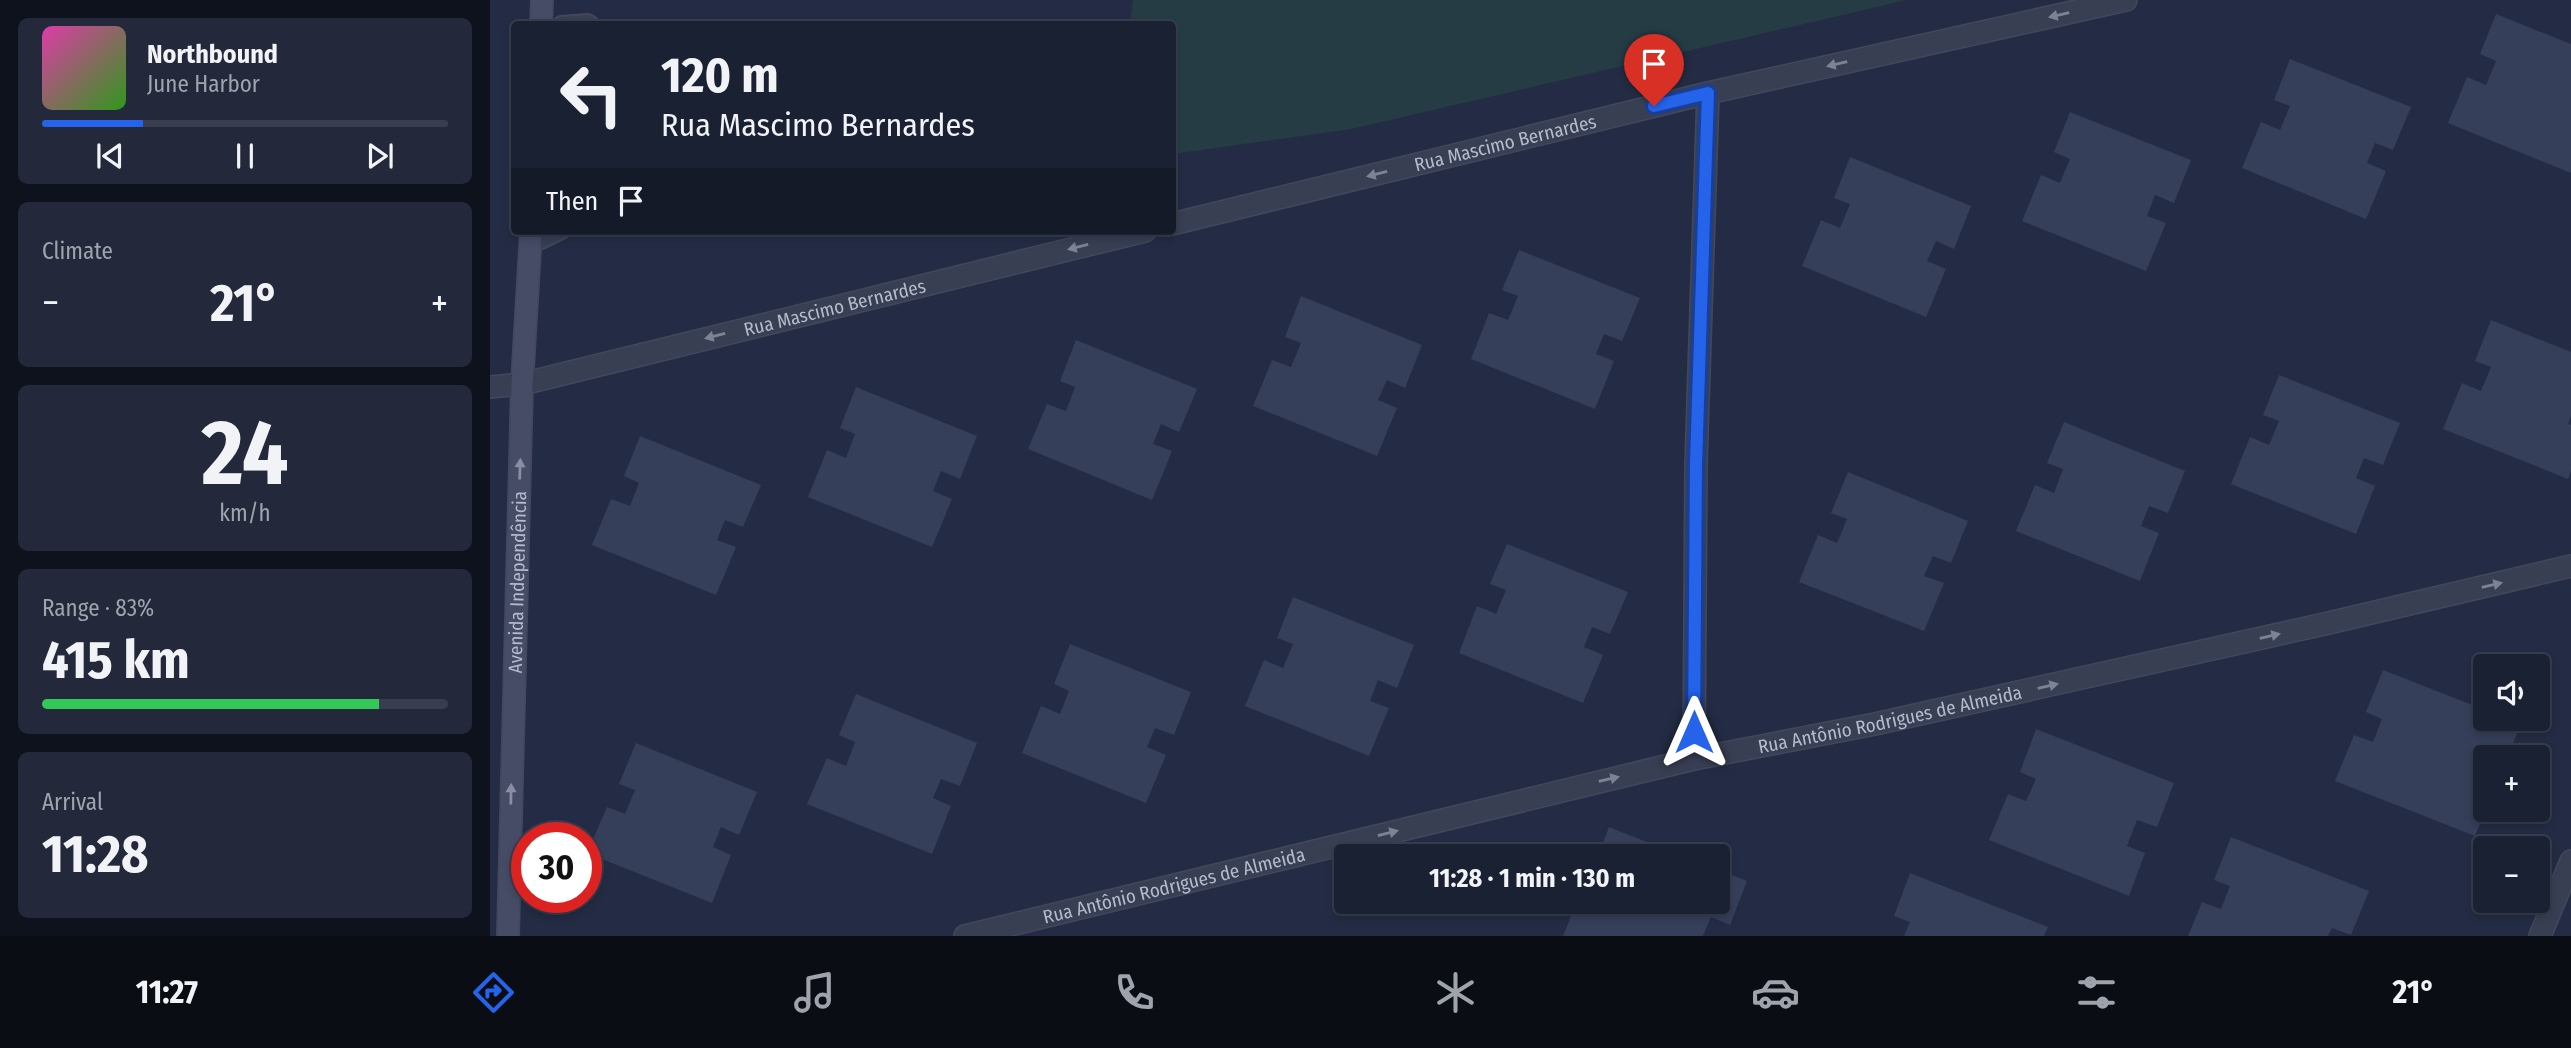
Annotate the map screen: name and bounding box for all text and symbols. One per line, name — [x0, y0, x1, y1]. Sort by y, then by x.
one-way arrow — [2048, 9, 2070, 20]
pin — [1624, 34, 1684, 106]
text: Northbound — [147, 39, 278, 70]
icon: arrive — [1635, 45, 1673, 83]
text: 120 m — [661, 46, 779, 105]
icon: left — [546, 49, 637, 140]
one-way arrow — [1826, 59, 1848, 70]
text: June Harbor — [147, 70, 260, 98]
text: Rua Mascimo Bernardes — [661, 106, 975, 144]
street label: Rua Mascimo Bernardes — [1412, 110, 1599, 176]
icon: previous — [91, 137, 129, 175]
icon: pause — [226, 137, 264, 175]
icon: next — [361, 137, 399, 175]
one-way arrow — [1366, 169, 1388, 180]
icon: arrive — [612, 182, 650, 220]
text: Then — [546, 186, 598, 217]
text: Climate — [42, 237, 113, 265]
one-way arrow — [1067, 242, 1089, 253]
text: 21° — [210, 272, 280, 335]
street label: Rua Mascimo Bernardes — [741, 274, 928, 341]
text: − — [42, 280, 59, 326]
text: + — [431, 280, 448, 326]
one-way arrow — [704, 331, 726, 342]
text: 24 — [201, 399, 289, 508]
one-way arrow — [514, 458, 525, 480]
street label: Avenida Independência — [504, 491, 531, 674]
text: km/h — [219, 499, 271, 527]
one-way arrow — [2481, 579, 2503, 590]
text: Range · 83% — [42, 594, 154, 622]
text: 415 km — [42, 629, 190, 692]
one-way arrow — [2259, 631, 2281, 642]
map controls — [2473, 654, 2550, 913]
button: sound — [2473, 654, 2550, 731]
one-way arrow — [2037, 680, 2059, 691]
street label: Rua Antônio Rodrigues de Almeida — [1756, 681, 2024, 758]
position arrow — [1657, 695, 1731, 769]
button: + — [2473, 745, 2550, 822]
one-way arrow — [1599, 774, 1621, 785]
one-way arrow — [505, 783, 517, 805]
text: Arrival — [42, 788, 103, 816]
speed limit sign: 30 — [511, 822, 602, 913]
text: 11:28 — [42, 823, 149, 886]
one-way arrow — [1377, 827, 1399, 838]
button: − — [2473, 836, 2550, 913]
street label: Rua Antônio Rodrigues de Almeida — [1041, 843, 1308, 929]
text: 11:28 · 1 min · 130 m — [1429, 863, 1635, 894]
icon: directions — [469, 968, 518, 1017]
icon: music — [790, 968, 839, 1017]
icon: phone — [1110, 968, 1159, 1017]
icon: climate — [1431, 968, 1480, 1017]
icon: car — [1751, 968, 1800, 1017]
icon: filters — [2072, 968, 2121, 1017]
text: 11:27 — [136, 973, 198, 1011]
text: 21° — [2392, 973, 2435, 1011]

